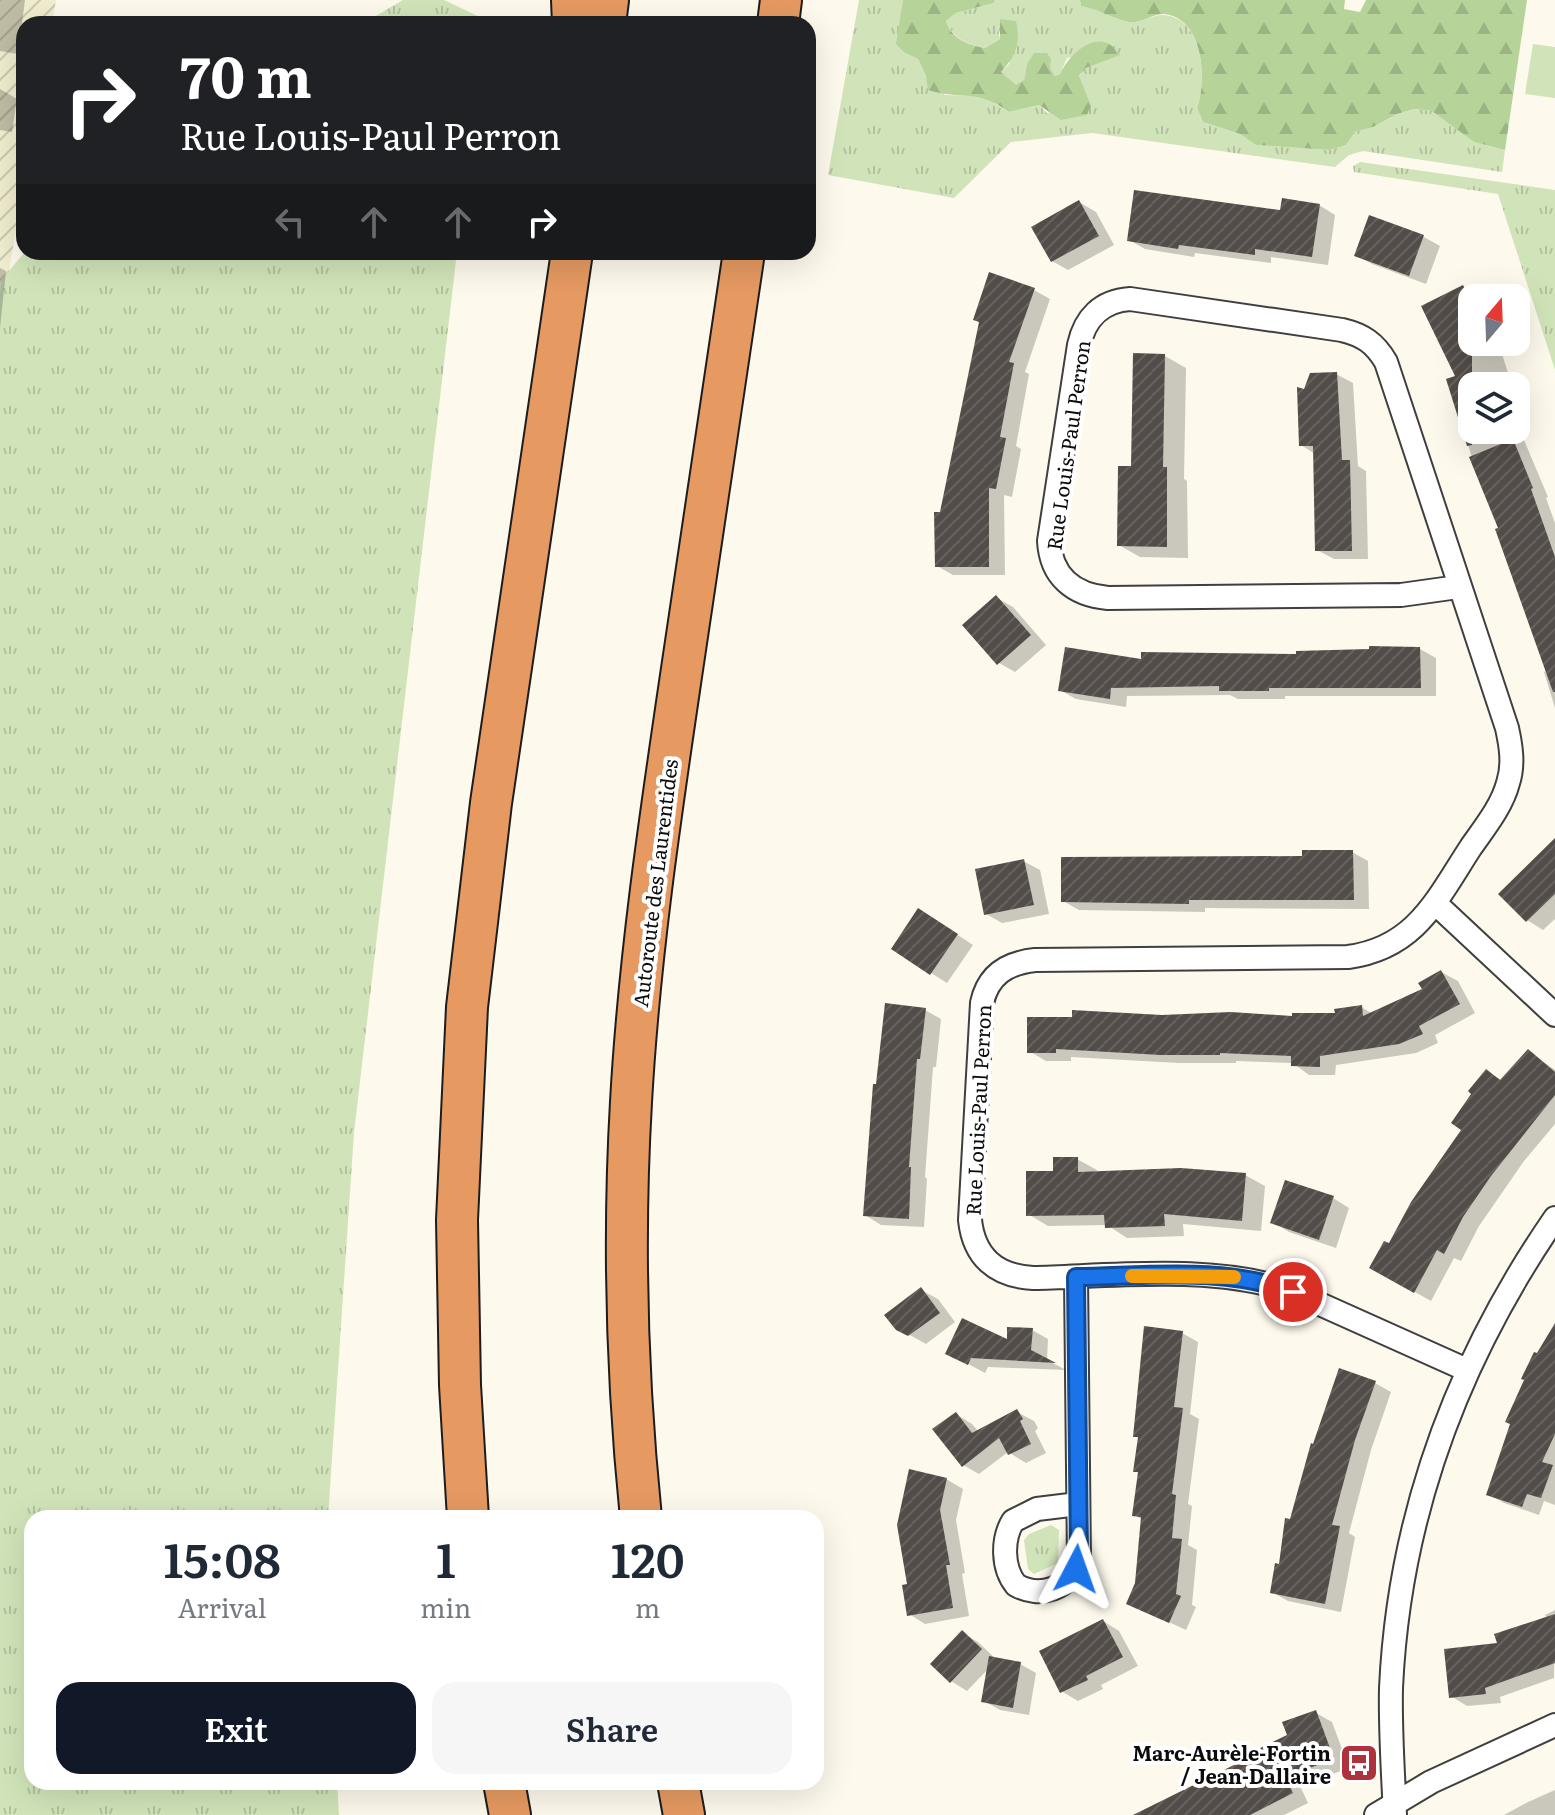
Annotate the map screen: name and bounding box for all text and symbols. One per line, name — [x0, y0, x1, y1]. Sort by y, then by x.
text: 70 m — [180, 32, 312, 115]
icon: right — [48, 48, 152, 152]
text: Rue Louis-Paul Perron — [180, 108, 561, 161]
icon: left — [268, 200, 312, 244]
icon: ahead — [352, 200, 396, 244]
icon: ahead — [436, 200, 480, 244]
icon: right — [520, 200, 564, 244]
north arrow — [1458, 284, 1530, 356]
map controls — [1458, 284, 1530, 444]
street label: Rue Louis-Paul Perron — [1037, 338, 1097, 552]
button: layers — [1458, 372, 1530, 444]
street label: Autoroute des Laurentides — [624, 757, 684, 1009]
street label: Rue Louis-Paul Perron — [956, 1003, 998, 1217]
pin — [1259, 1258, 1327, 1326]
icon: arrive — [1271, 1270, 1315, 1314]
text: 15:08 — [163, 1522, 281, 1593]
text: 1 — [436, 1522, 456, 1593]
text: 120 — [611, 1522, 685, 1593]
position arrow — [1034, 1527, 1118, 1611]
text: Arrival — [178, 1587, 267, 1626]
text: min — [420, 1587, 471, 1626]
text: m — [635, 1587, 660, 1626]
button: Exit — [56, 1682, 416, 1774]
button: Share — [432, 1682, 792, 1774]
place label: Marc-Aurèle-Fortin / Jean-Dallaire — [1133, 1737, 1331, 1790]
bus stop icon: Marc-Aurèle-Fortin / Jean-Dallaire — [1338, 1742, 1380, 1784]

